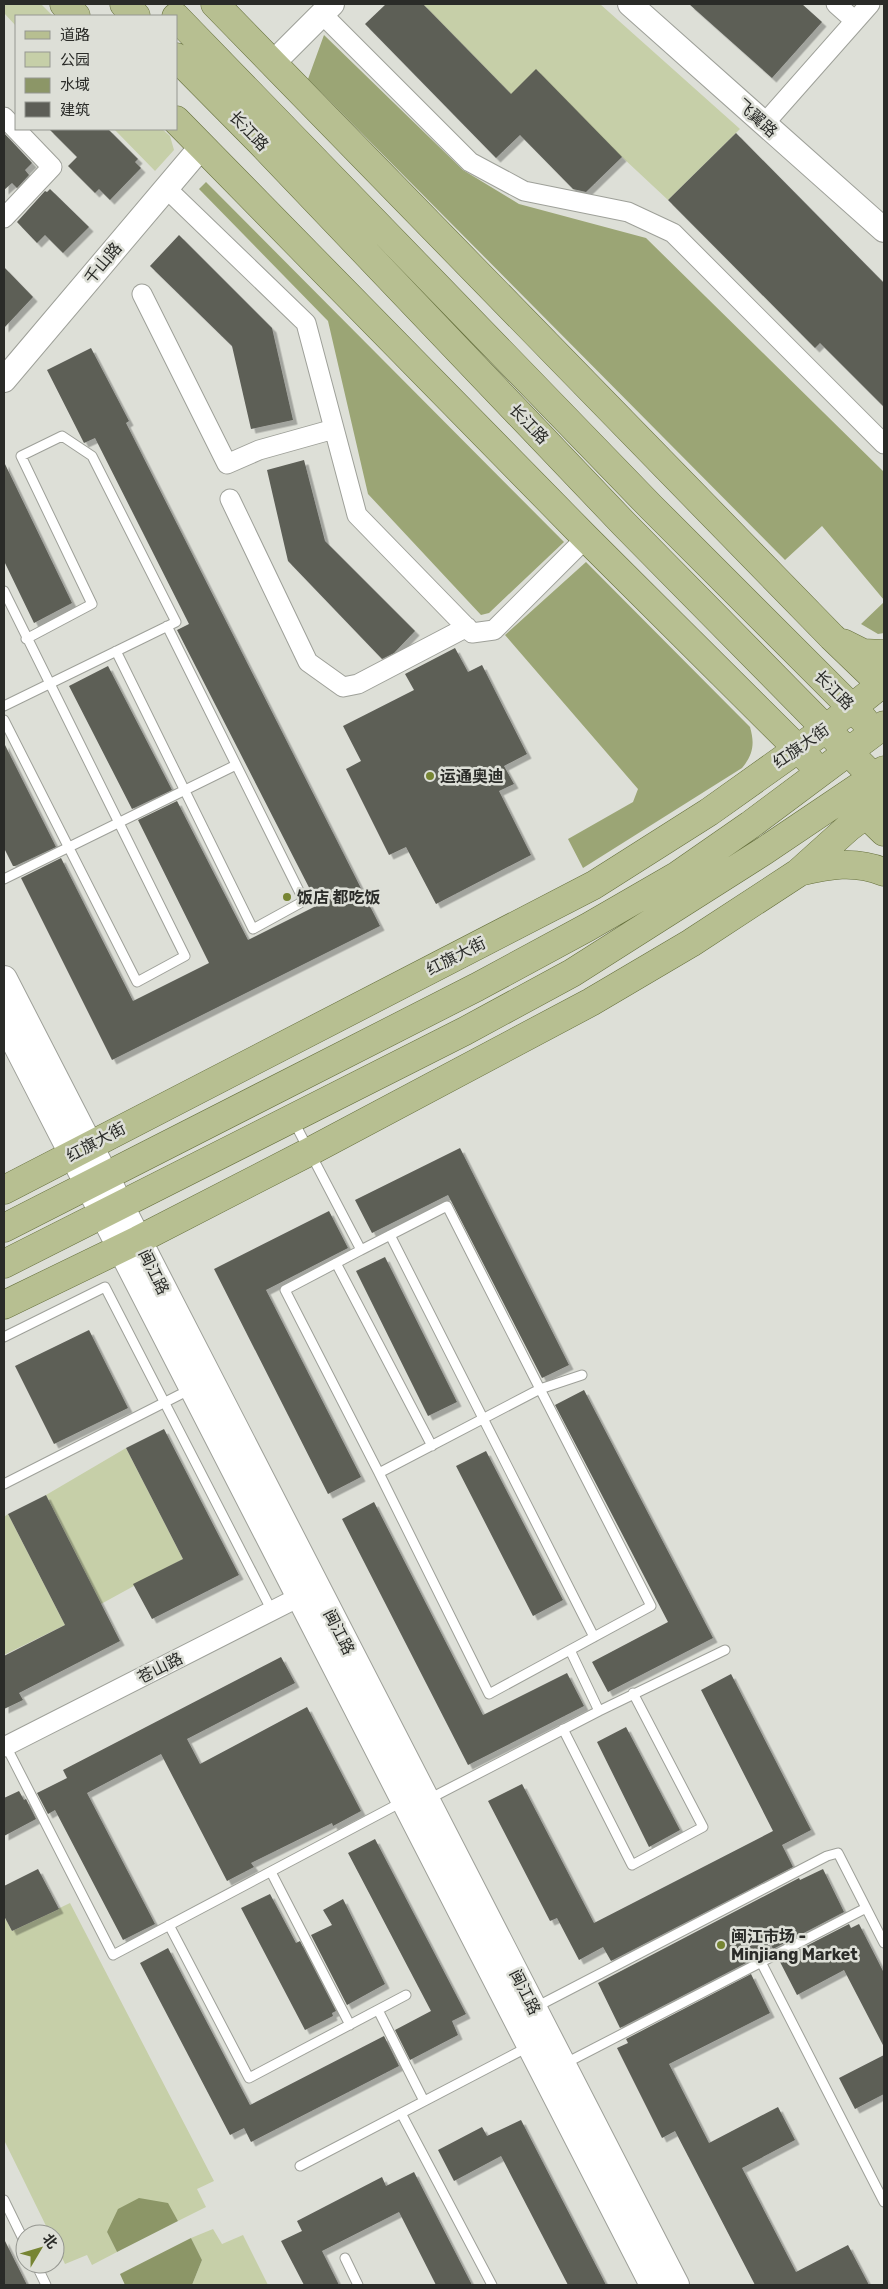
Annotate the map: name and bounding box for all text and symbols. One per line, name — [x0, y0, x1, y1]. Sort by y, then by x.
legend — [15, 15, 178, 130]
text: 道路 — [60, 26, 90, 44]
text: 公园 — [60, 51, 90, 69]
text: 水域 — [60, 76, 90, 94]
street label: 飞翼路 — [733, 95, 781, 141]
text: 建筑 — [60, 101, 90, 119]
street label: 长江路 — [225, 107, 273, 155]
street label: 千山路 — [80, 239, 126, 287]
street label: 长江路 — [505, 400, 553, 448]
street label: 长江路 — [810, 666, 858, 714]
street label: 红旗大街 — [769, 720, 833, 772]
place label: 运通奥迪 — [440, 767, 504, 786]
marker: 运通奥迪 — [424, 770, 436, 782]
place label: 饭店 都吃饭 — [297, 888, 380, 907]
marker: 饭店 都吃饭 — [281, 891, 293, 903]
street label: 红旗大街 — [423, 933, 489, 979]
street label: 红旗大街 — [63, 1119, 129, 1165]
street label: 闽江路 — [135, 1246, 173, 1298]
street label: 闽江路 — [320, 1606, 358, 1658]
street label: 苍山路 — [134, 1649, 186, 1687]
place label: 闽江市场 - Minjiang Market — [731, 1927, 858, 1964]
marker: 闽江市场 - Minjiang Market — [715, 1939, 727, 1951]
street label: 闽江路 — [506, 1966, 544, 2018]
north arrow — [15, 2224, 65, 2274]
text: 北 — [39, 2231, 61, 2252]

